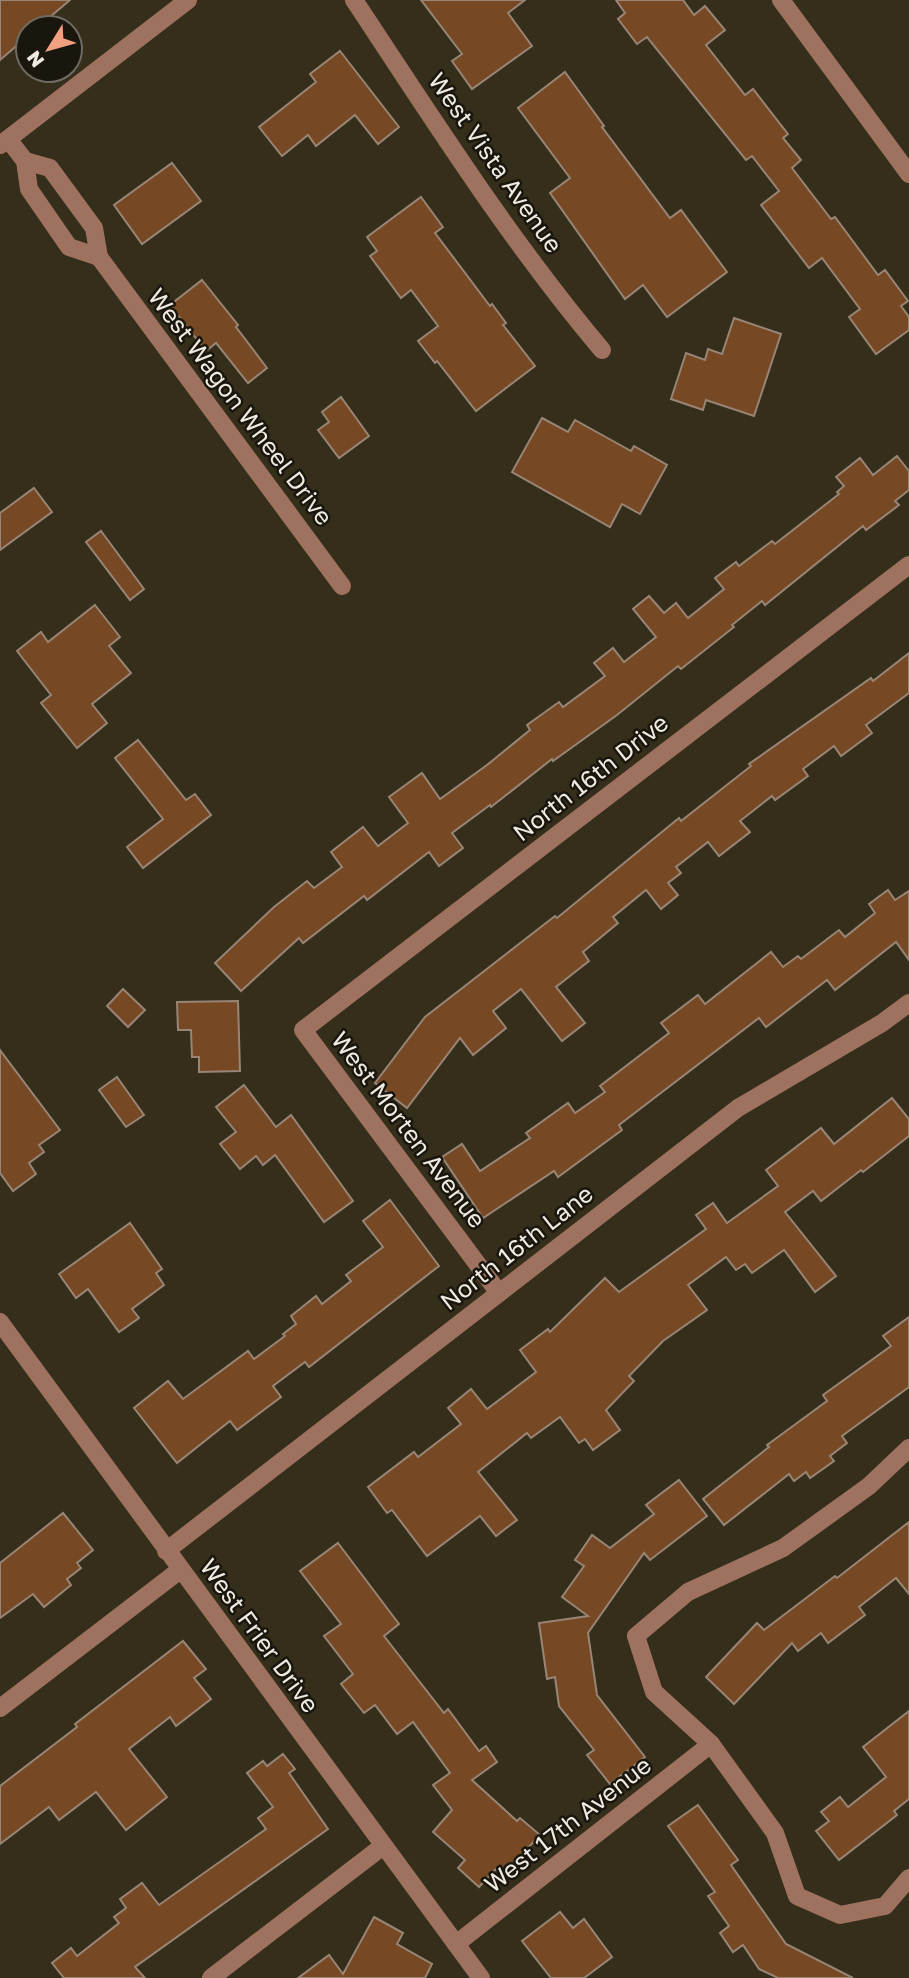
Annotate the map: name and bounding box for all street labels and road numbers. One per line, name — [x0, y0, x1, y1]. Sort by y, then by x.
street label: West Vista Avenue — [423, 66, 569, 258]
street label: West Wagon Wheel Drive — [143, 282, 340, 530]
street label: North 16th Drive — [507, 707, 673, 846]
street label: West Morten Avenue — [326, 1025, 492, 1233]
street label: North 16th Lane — [434, 1178, 598, 1315]
street label: West Frier Drive — [195, 1553, 326, 1718]
street label: West 17th Avenue — [478, 1750, 656, 1898]

